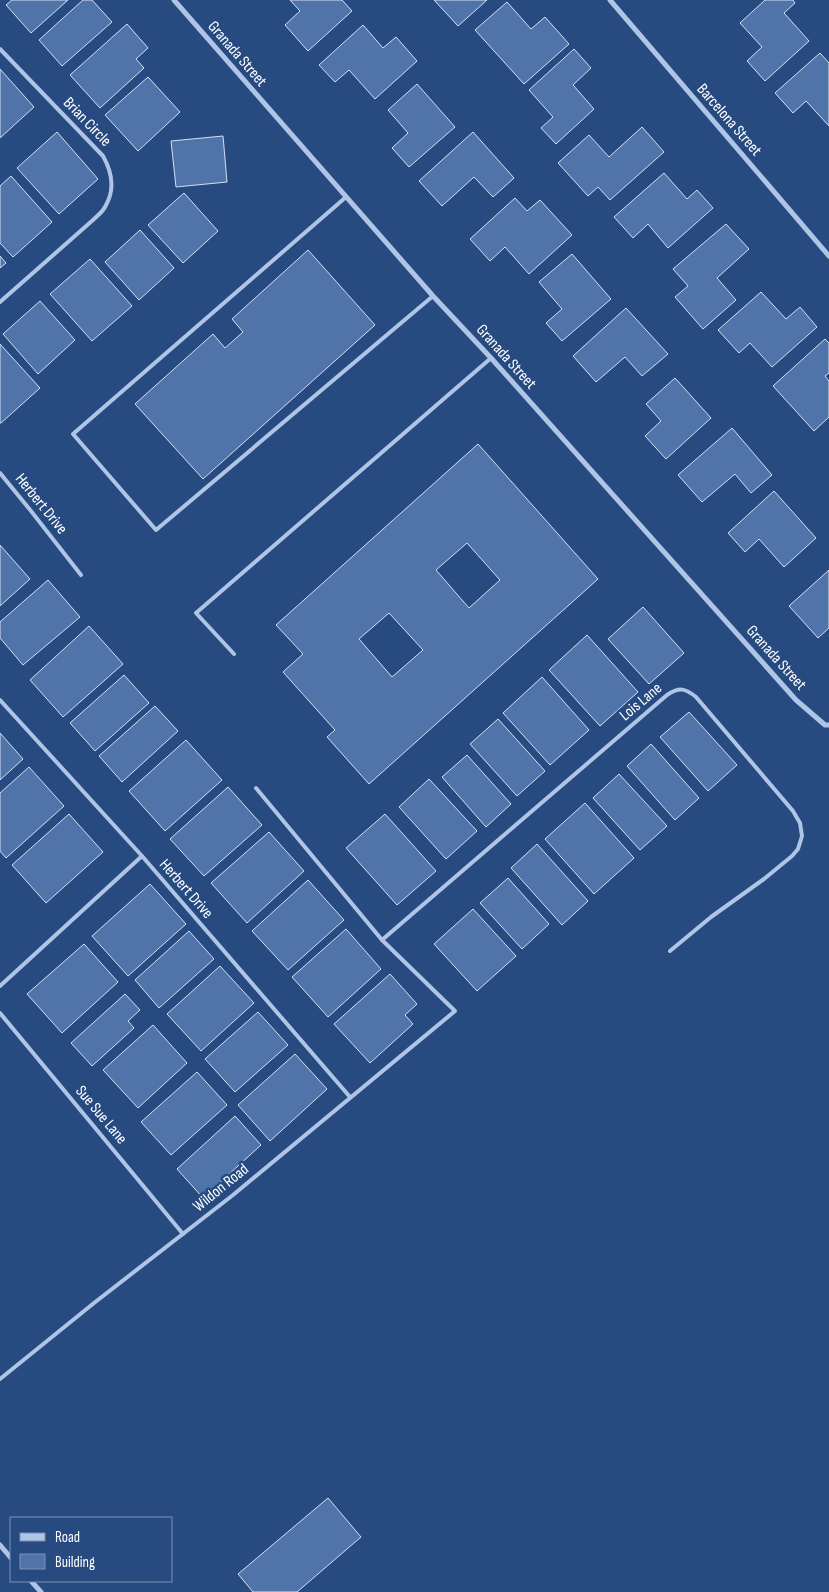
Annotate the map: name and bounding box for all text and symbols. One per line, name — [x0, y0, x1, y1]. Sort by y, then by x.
street label: Granada Street — [203, 17, 271, 91]
street label: Barcelona Street — [693, 80, 766, 160]
street label: Brian Circle — [59, 93, 115, 151]
street label: Granada Street — [472, 321, 540, 393]
street label: Herbert Drive — [11, 470, 71, 538]
street label: Granada Street — [742, 622, 810, 694]
street label: Lois Lane — [616, 679, 666, 725]
street label: Herbert Drive — [155, 855, 217, 923]
street label: Sue Sue Lane — [71, 1082, 131, 1148]
street label: Wildon Road — [189, 1160, 253, 1216]
legend — [10, 1517, 172, 1582]
text: Road — [55, 1528, 80, 1547]
text: Building — [55, 1553, 95, 1572]

